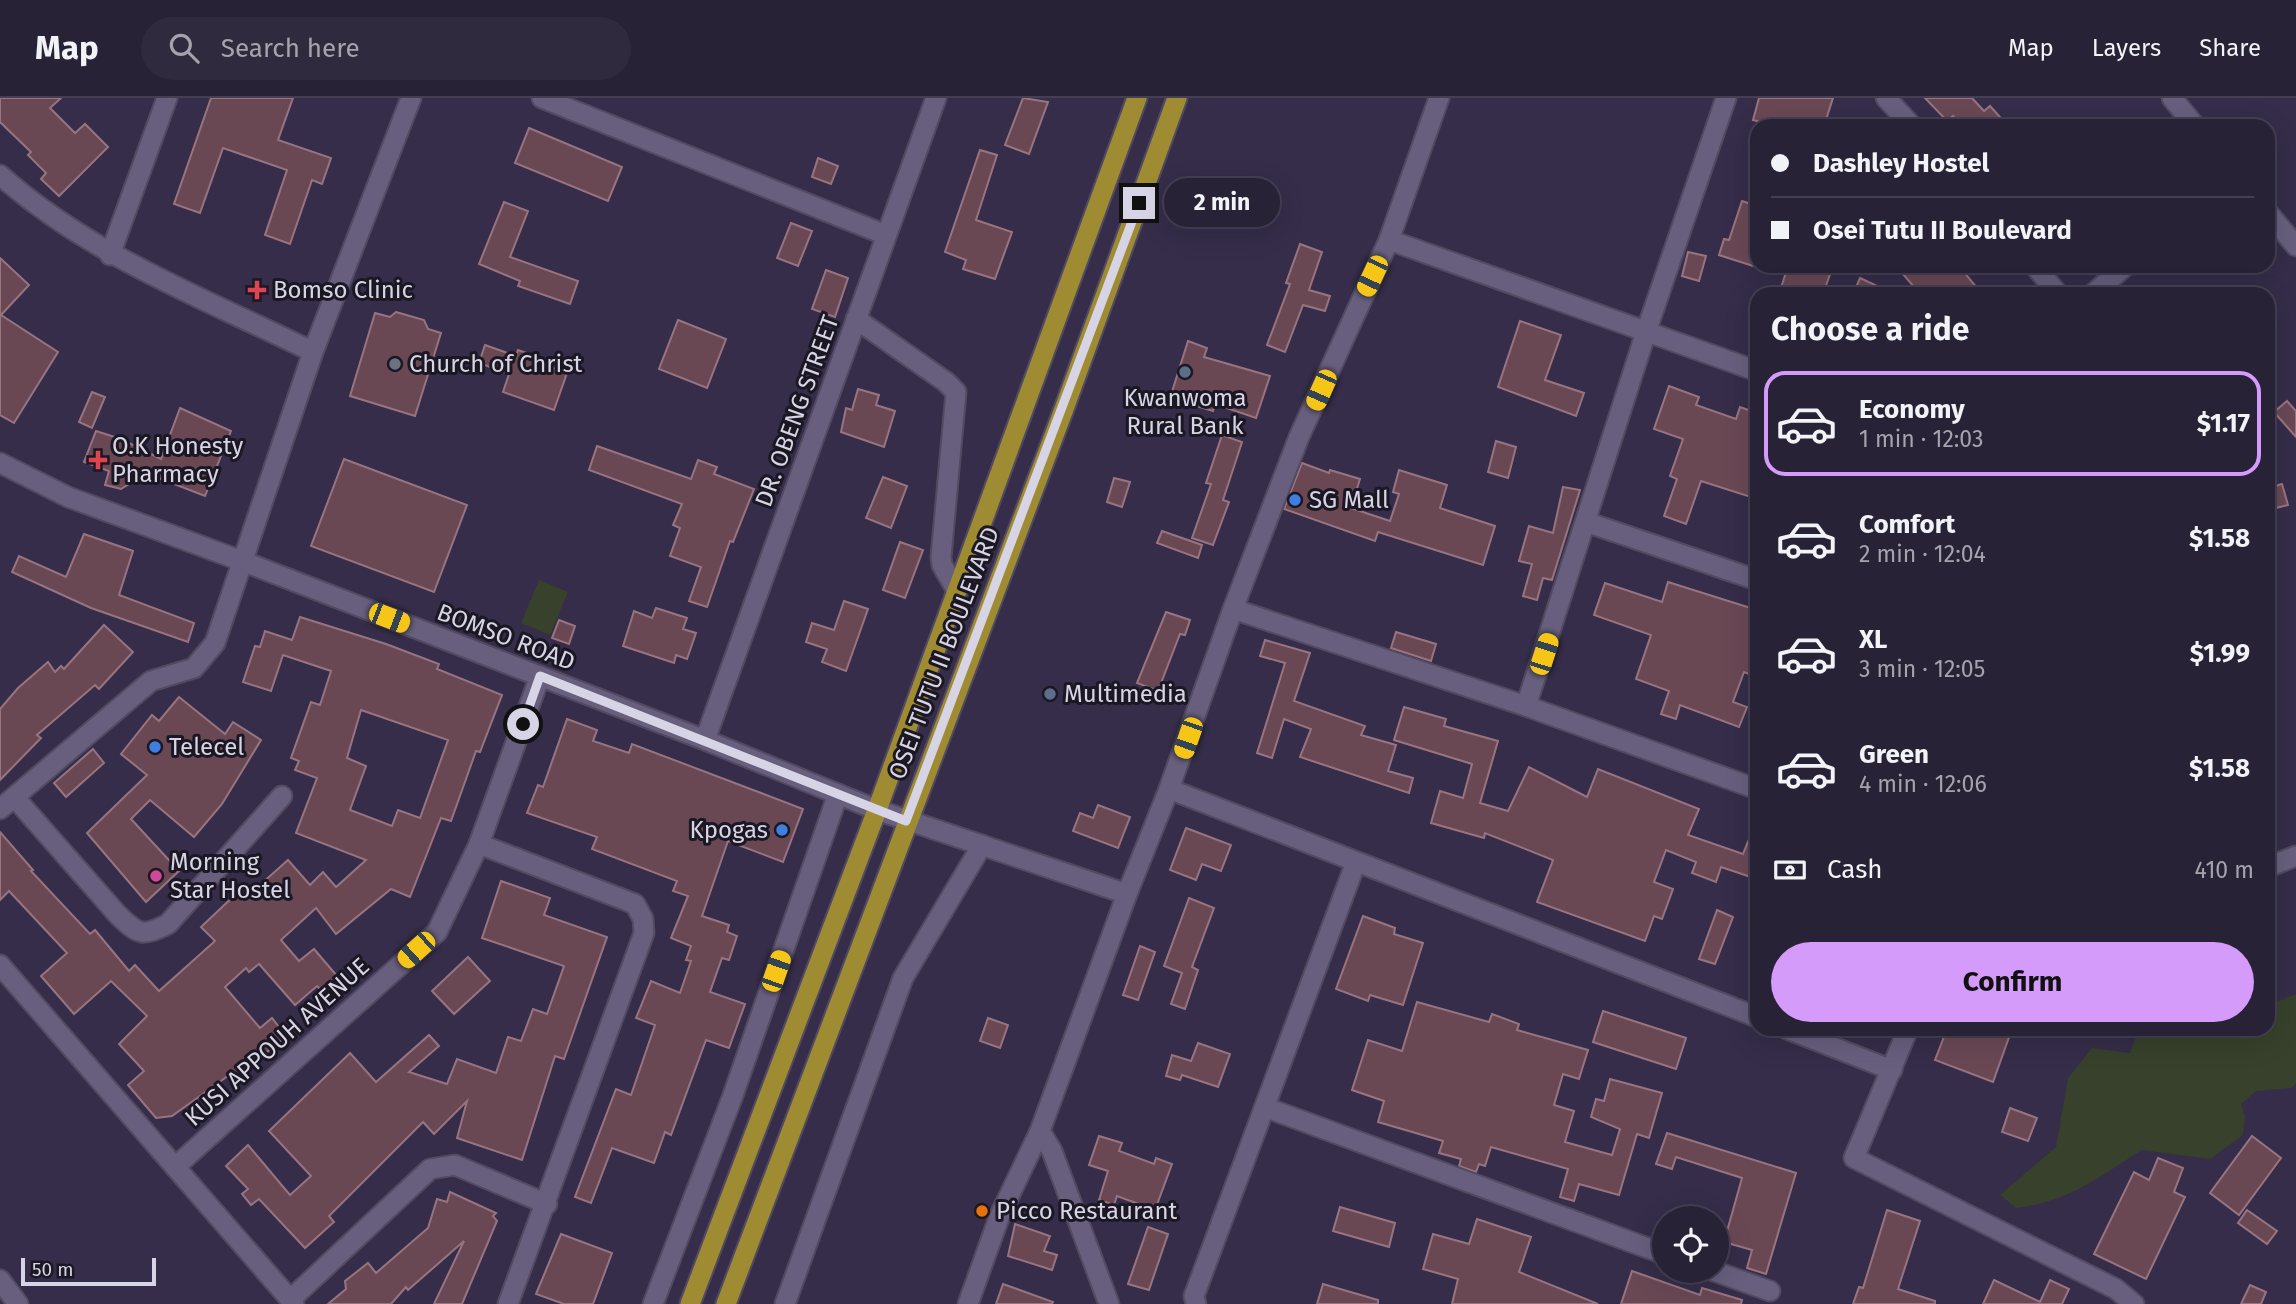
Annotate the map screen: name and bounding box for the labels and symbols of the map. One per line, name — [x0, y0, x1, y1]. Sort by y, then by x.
callout: 2 min — [1164, 178, 1279, 228]
route end — [1123, 187, 1155, 219]
car — [1354, 253, 1391, 299]
place label: Bomso Clinic — [273, 276, 413, 304]
marker: Bomso Clinic — [247, 280, 267, 300]
street label: DR. OBENG STREET — [749, 311, 845, 511]
place label: Church of Christ — [409, 350, 583, 378]
marker: Church of Christ — [387, 356, 403, 372]
marker: Kwanwoma Rural Bank — [1177, 364, 1193, 380]
car — [1303, 367, 1340, 413]
place label: Kwanwoma Rural Bank — [1124, 384, 1246, 440]
place label: O.K Honesty Pharmacy — [112, 432, 244, 488]
marker: O.K Honesty Pharmacy — [90, 452, 106, 468]
place label: SG Mall — [1309, 486, 1389, 514]
marker: SG Mall — [1287, 492, 1303, 508]
street label: OSEI TUTU II BOULEVARD — [883, 523, 1005, 783]
street label: BOMSO ROAD — [433, 598, 579, 676]
car — [366, 601, 413, 635]
car — [1528, 631, 1561, 677]
place label: Multimedia — [1064, 680, 1187, 708]
marker: Multimedia — [1042, 686, 1058, 702]
route start — [507, 708, 539, 740]
car — [1172, 715, 1205, 761]
place label: Telecel — [169, 733, 244, 761]
marker: Telecel — [147, 739, 163, 755]
place label: Kpogas — [690, 816, 768, 844]
marker: Kpogas — [774, 822, 790, 838]
place label: Morning Star Hostel — [170, 848, 290, 904]
marker: Morning Star Hostel — [148, 868, 164, 884]
car — [394, 928, 439, 972]
car — [760, 948, 793, 994]
street label: KUSI APPOUH AVENUE — [179, 952, 375, 1132]
place label: Picco Restaurant — [996, 1197, 1178, 1225]
marker: Picco Restaurant — [974, 1203, 990, 1219]
scale bar — [21, 1255, 156, 1287]

